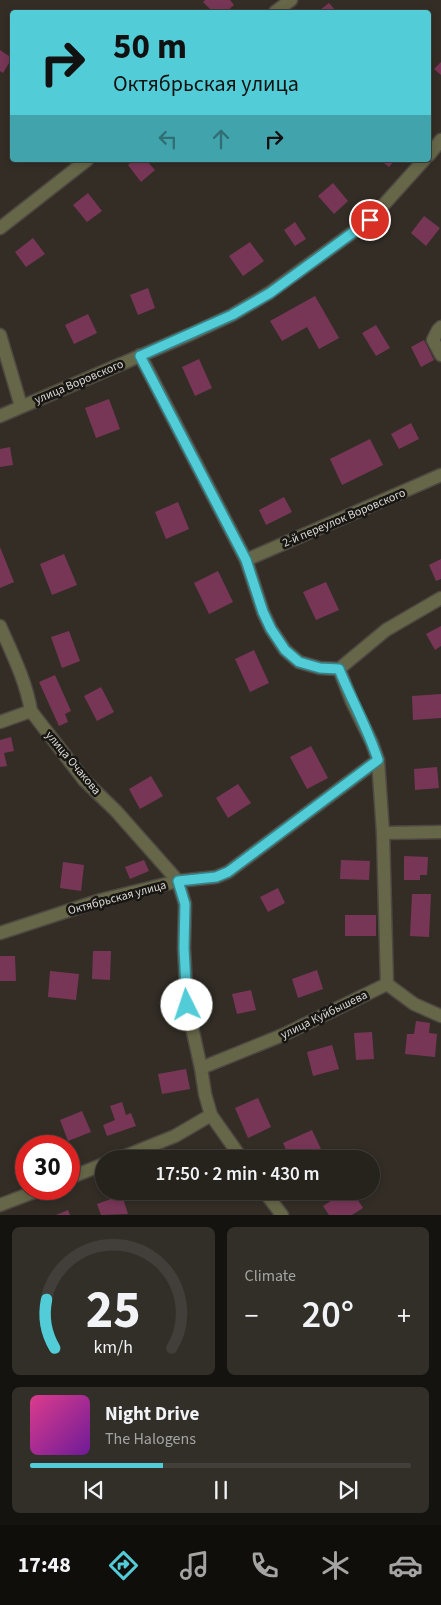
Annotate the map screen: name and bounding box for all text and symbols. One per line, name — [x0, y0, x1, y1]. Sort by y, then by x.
text: 50 m — [113, 22, 187, 72]
icon: right — [30, 30, 95, 95]
text: Октябрьская улица — [113, 68, 299, 100]
icon: left — [154, 125, 182, 153]
icon: ahead — [207, 125, 235, 153]
icon: right — [260, 125, 288, 153]
pin — [349, 199, 391, 241]
icon: arrive — [356, 206, 384, 234]
street label: улица Воровского — [32, 356, 126, 408]
street label: 2-й переулок Воровского — [280, 484, 408, 552]
street label: улица Очакова — [41, 728, 105, 798]
street label: Октябрьская улица — [66, 877, 168, 919]
position arrow — [160, 978, 212, 1030]
street label: улица Куйбышева — [278, 987, 370, 1043]
speed limit sign: 30 — [15, 1135, 80, 1200]
text: 17:50 · 2 min · 430 m — [155, 1161, 320, 1188]
text: Climate — [245, 1265, 296, 1287]
text: 25 — [86, 1274, 141, 1348]
text: 20° — [302, 1288, 354, 1342]
text: − — [245, 1296, 258, 1336]
text: + — [397, 1296, 411, 1336]
text: km/h — [93, 1335, 133, 1360]
text: Night Drive — [105, 1401, 199, 1428]
text: The Halogens — [105, 1428, 196, 1450]
icon: previous — [80, 1476, 108, 1504]
icon: pause — [207, 1476, 235, 1504]
icon: next — [334, 1476, 362, 1504]
icon: directions — [106, 1548, 141, 1583]
icon: music — [177, 1548, 212, 1583]
icon: phone — [247, 1548, 282, 1583]
icon: climate — [318, 1548, 353, 1583]
icon: car — [388, 1548, 423, 1583]
text: 17:48 — [18, 1549, 71, 1581]

